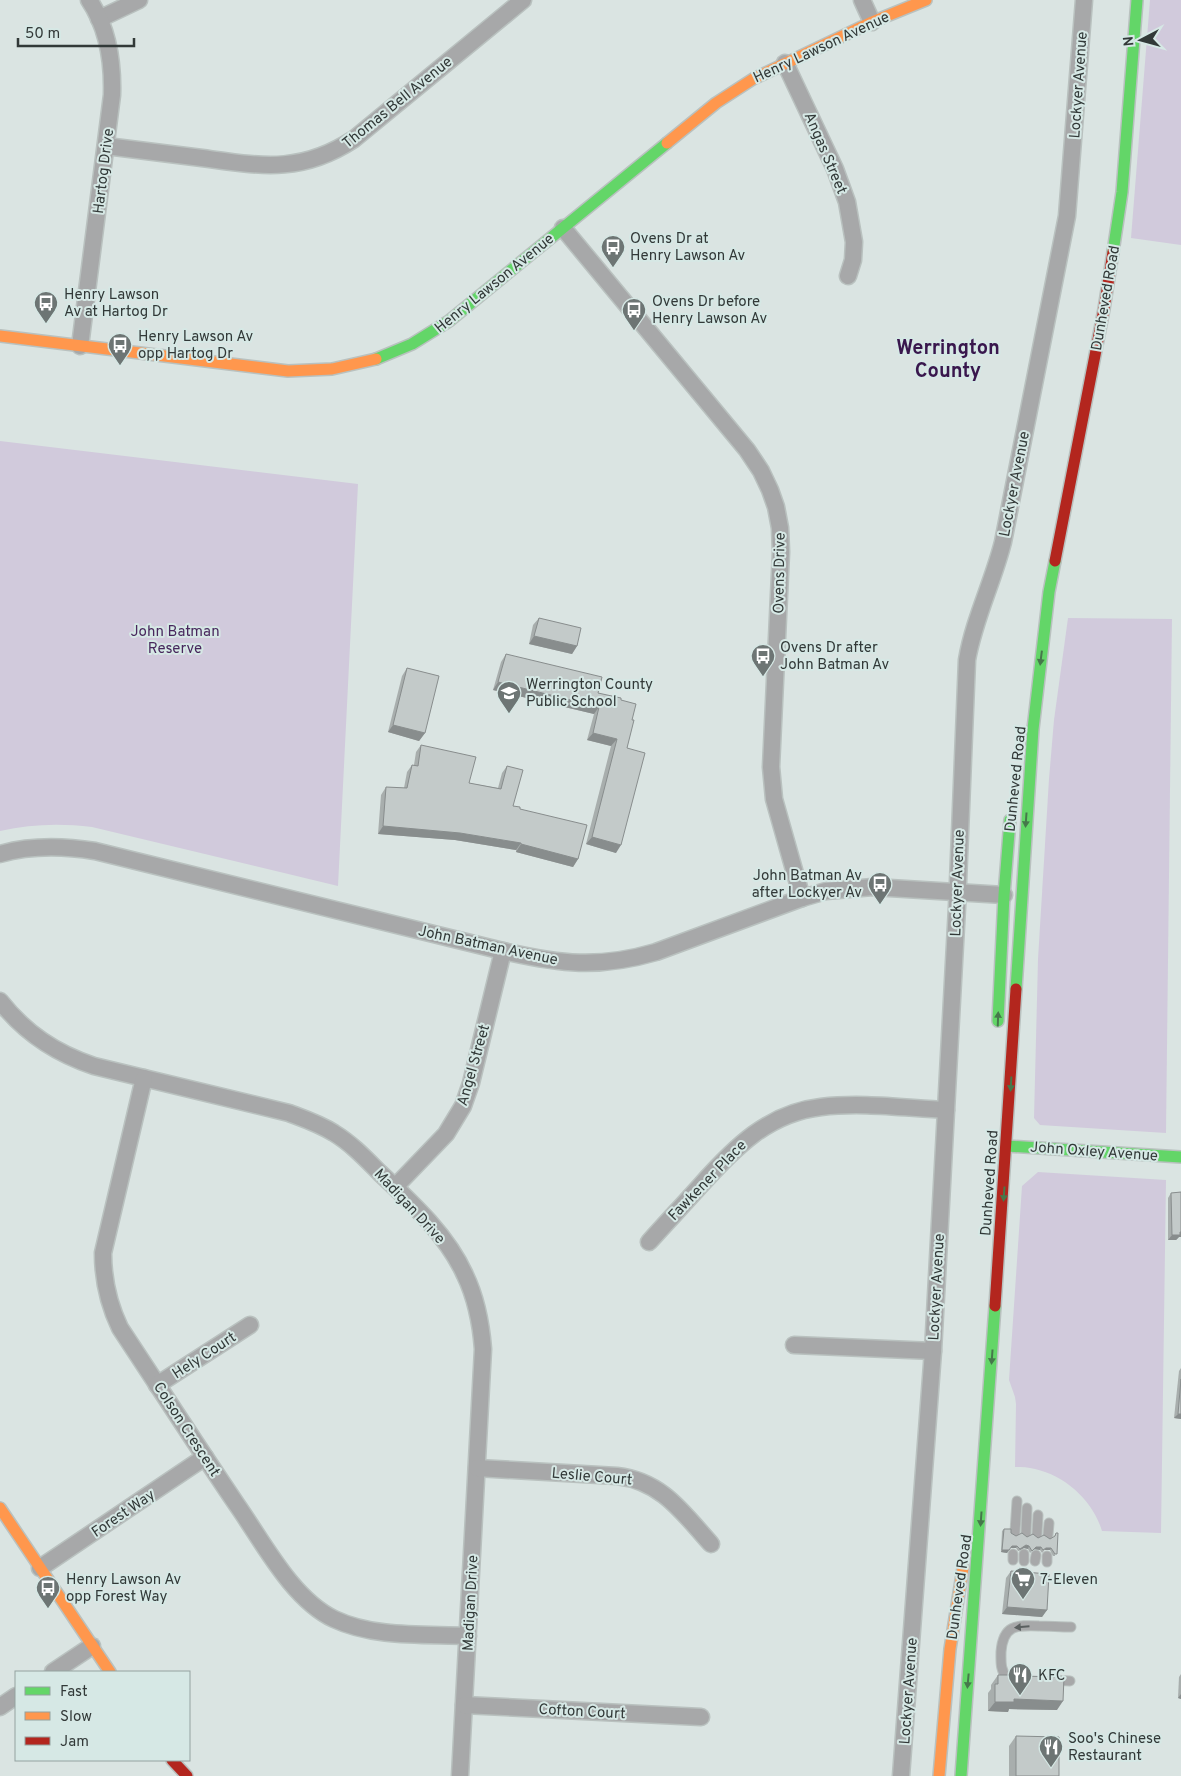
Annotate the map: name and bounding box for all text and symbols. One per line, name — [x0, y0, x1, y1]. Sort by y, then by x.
street label: Henry Lawson Avenue — [750, 8, 893, 88]
scale bar — [18, 15, 134, 47]
north arrow — [1116, 15, 1166, 65]
text: 50 m — [25, 25, 60, 44]
street label: Lockyer Avenue — [1066, 31, 1093, 139]
text: N — [1121, 35, 1139, 47]
street label: Thomas Bell Avenue — [339, 53, 457, 153]
street label: Angas Street — [799, 110, 850, 197]
street label: Hartog Drive — [90, 127, 119, 215]
street label: Henry Lawson Avenue — [431, 230, 559, 338]
place label: Ovens Dr at Henry Lawson Av — [630, 230, 746, 266]
bus stop icon: Ovens Dr at Henry Lawson Av — [600, 234, 626, 268]
street label: Dunheved Road — [1088, 244, 1125, 352]
place label: Henry Lawson Av at Hartog Dr — [64, 286, 168, 322]
bus stop icon: Henry Lawson Av at Hartog Dr — [33, 290, 59, 324]
place label: Ovens Dr before Henry Lawson Av — [652, 293, 768, 329]
bus stop icon: Ovens Dr before Henry Lawson Av — [621, 297, 647, 331]
place label: Henry Lawson Av opp Hartog Dr — [138, 328, 254, 364]
bus stop icon: Henry Lawson Av opp Hartog Dr — [107, 332, 133, 366]
district label: Werrington County — [896, 336, 1000, 385]
street label: Lockyer Avenue — [996, 430, 1035, 539]
street label: Ovens Drive — [770, 532, 791, 614]
park label: John Batman Reserve — [130, 623, 220, 659]
place label: Ovens Dr after John Batman Av — [780, 639, 890, 675]
bus stop icon: Ovens Dr after John Batman Av — [750, 643, 776, 677]
one-way arrow — [1037, 650, 1045, 666]
place label: Werrington County Public School — [526, 676, 653, 712]
school or university icon: Werrington County Public School — [496, 680, 522, 714]
street label: Dunheved Road — [1001, 725, 1031, 833]
one-way arrow — [1022, 812, 1030, 828]
street label: Lockyer Avenue — [947, 829, 970, 937]
place label: John Batman Av after Lockyer Av — [752, 867, 862, 903]
bus stop icon: John Batman Av after Lockyer Av — [867, 871, 893, 905]
street label: John Batman Avenue — [416, 922, 559, 971]
one-way arrow — [995, 1011, 1003, 1027]
street label: Angel Street — [454, 1022, 495, 1108]
one-way arrow — [1006, 1076, 1014, 1092]
street label: Dunheved Road — [977, 1129, 1004, 1237]
street label: Fawkener Place — [665, 1137, 751, 1225]
street label: John Oxley Avenue — [1029, 1139, 1158, 1166]
street label: Madigan Drive — [369, 1165, 449, 1249]
one-way arrow — [999, 1187, 1007, 1203]
street label: Lockyer Avenue — [925, 1233, 950, 1341]
street label: Hely Court — [169, 1329, 240, 1384]
one-way arrow — [988, 1349, 996, 1365]
street label: Colson Crescent — [148, 1379, 223, 1481]
street label: Leslie Court — [551, 1464, 633, 1490]
street label: Forest Way — [88, 1486, 159, 1542]
one-way arrow — [976, 1511, 984, 1527]
street label: Dunheved Road — [944, 1533, 977, 1641]
street label: Madigan Drive — [459, 1555, 483, 1652]
supermarket icon: 7-Eleven — [1010, 1566, 1036, 1600]
place label: Henry Lawson Av opp Forest Way — [66, 1571, 182, 1607]
place label: 7-Eleven — [1040, 1571, 1098, 1590]
bus stop icon: Henry Lawson Av opp Forest Way — [35, 1575, 61, 1609]
one-way arrow — [1014, 1623, 1030, 1631]
street label: Lockyer Avenue — [896, 1637, 923, 1745]
restaurant icon: KFC — [1007, 1662, 1033, 1696]
place label: KFC — [1038, 1667, 1066, 1686]
legend — [15, 1671, 190, 1761]
one-way arrow — [964, 1673, 972, 1689]
text: Fast — [60, 1683, 88, 1702]
street label: Cofton Court — [538, 1701, 626, 1724]
text: Slow — [60, 1708, 92, 1727]
place label: Soo's Chinese Restaurant — [1068, 1730, 1161, 1766]
text: Jam — [60, 1733, 89, 1752]
restaurant icon: Soo's Chinese Restaurant — [1038, 1734, 1064, 1768]

